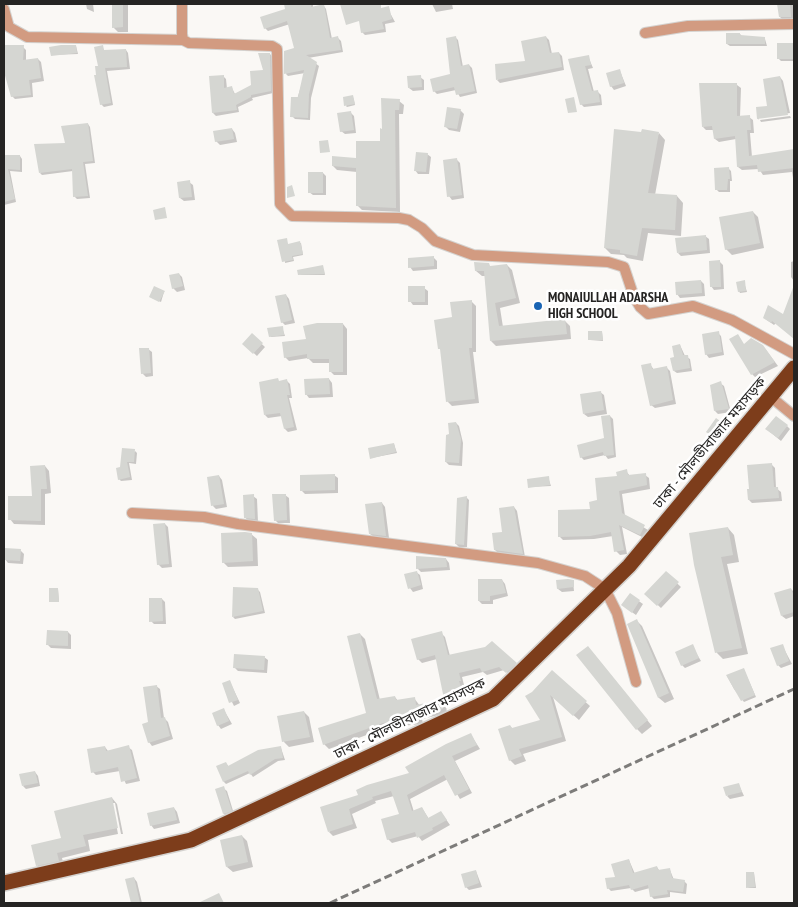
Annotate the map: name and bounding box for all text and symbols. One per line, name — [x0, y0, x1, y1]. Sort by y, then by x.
place label: MONAIULLAH ADARSHA HIGH SCHOOL — [548, 290, 668, 322]
marker: MONAIULLAH ADARSHA HIGH SCHOOL — [532, 300, 544, 312]
street label: ঢাকা - মৌলভীবাজার মহাসড়ক — [650, 374, 770, 512]
street label: ঢাকা - মৌলভীবাজার মহাসড়ক — [332, 675, 488, 763]

